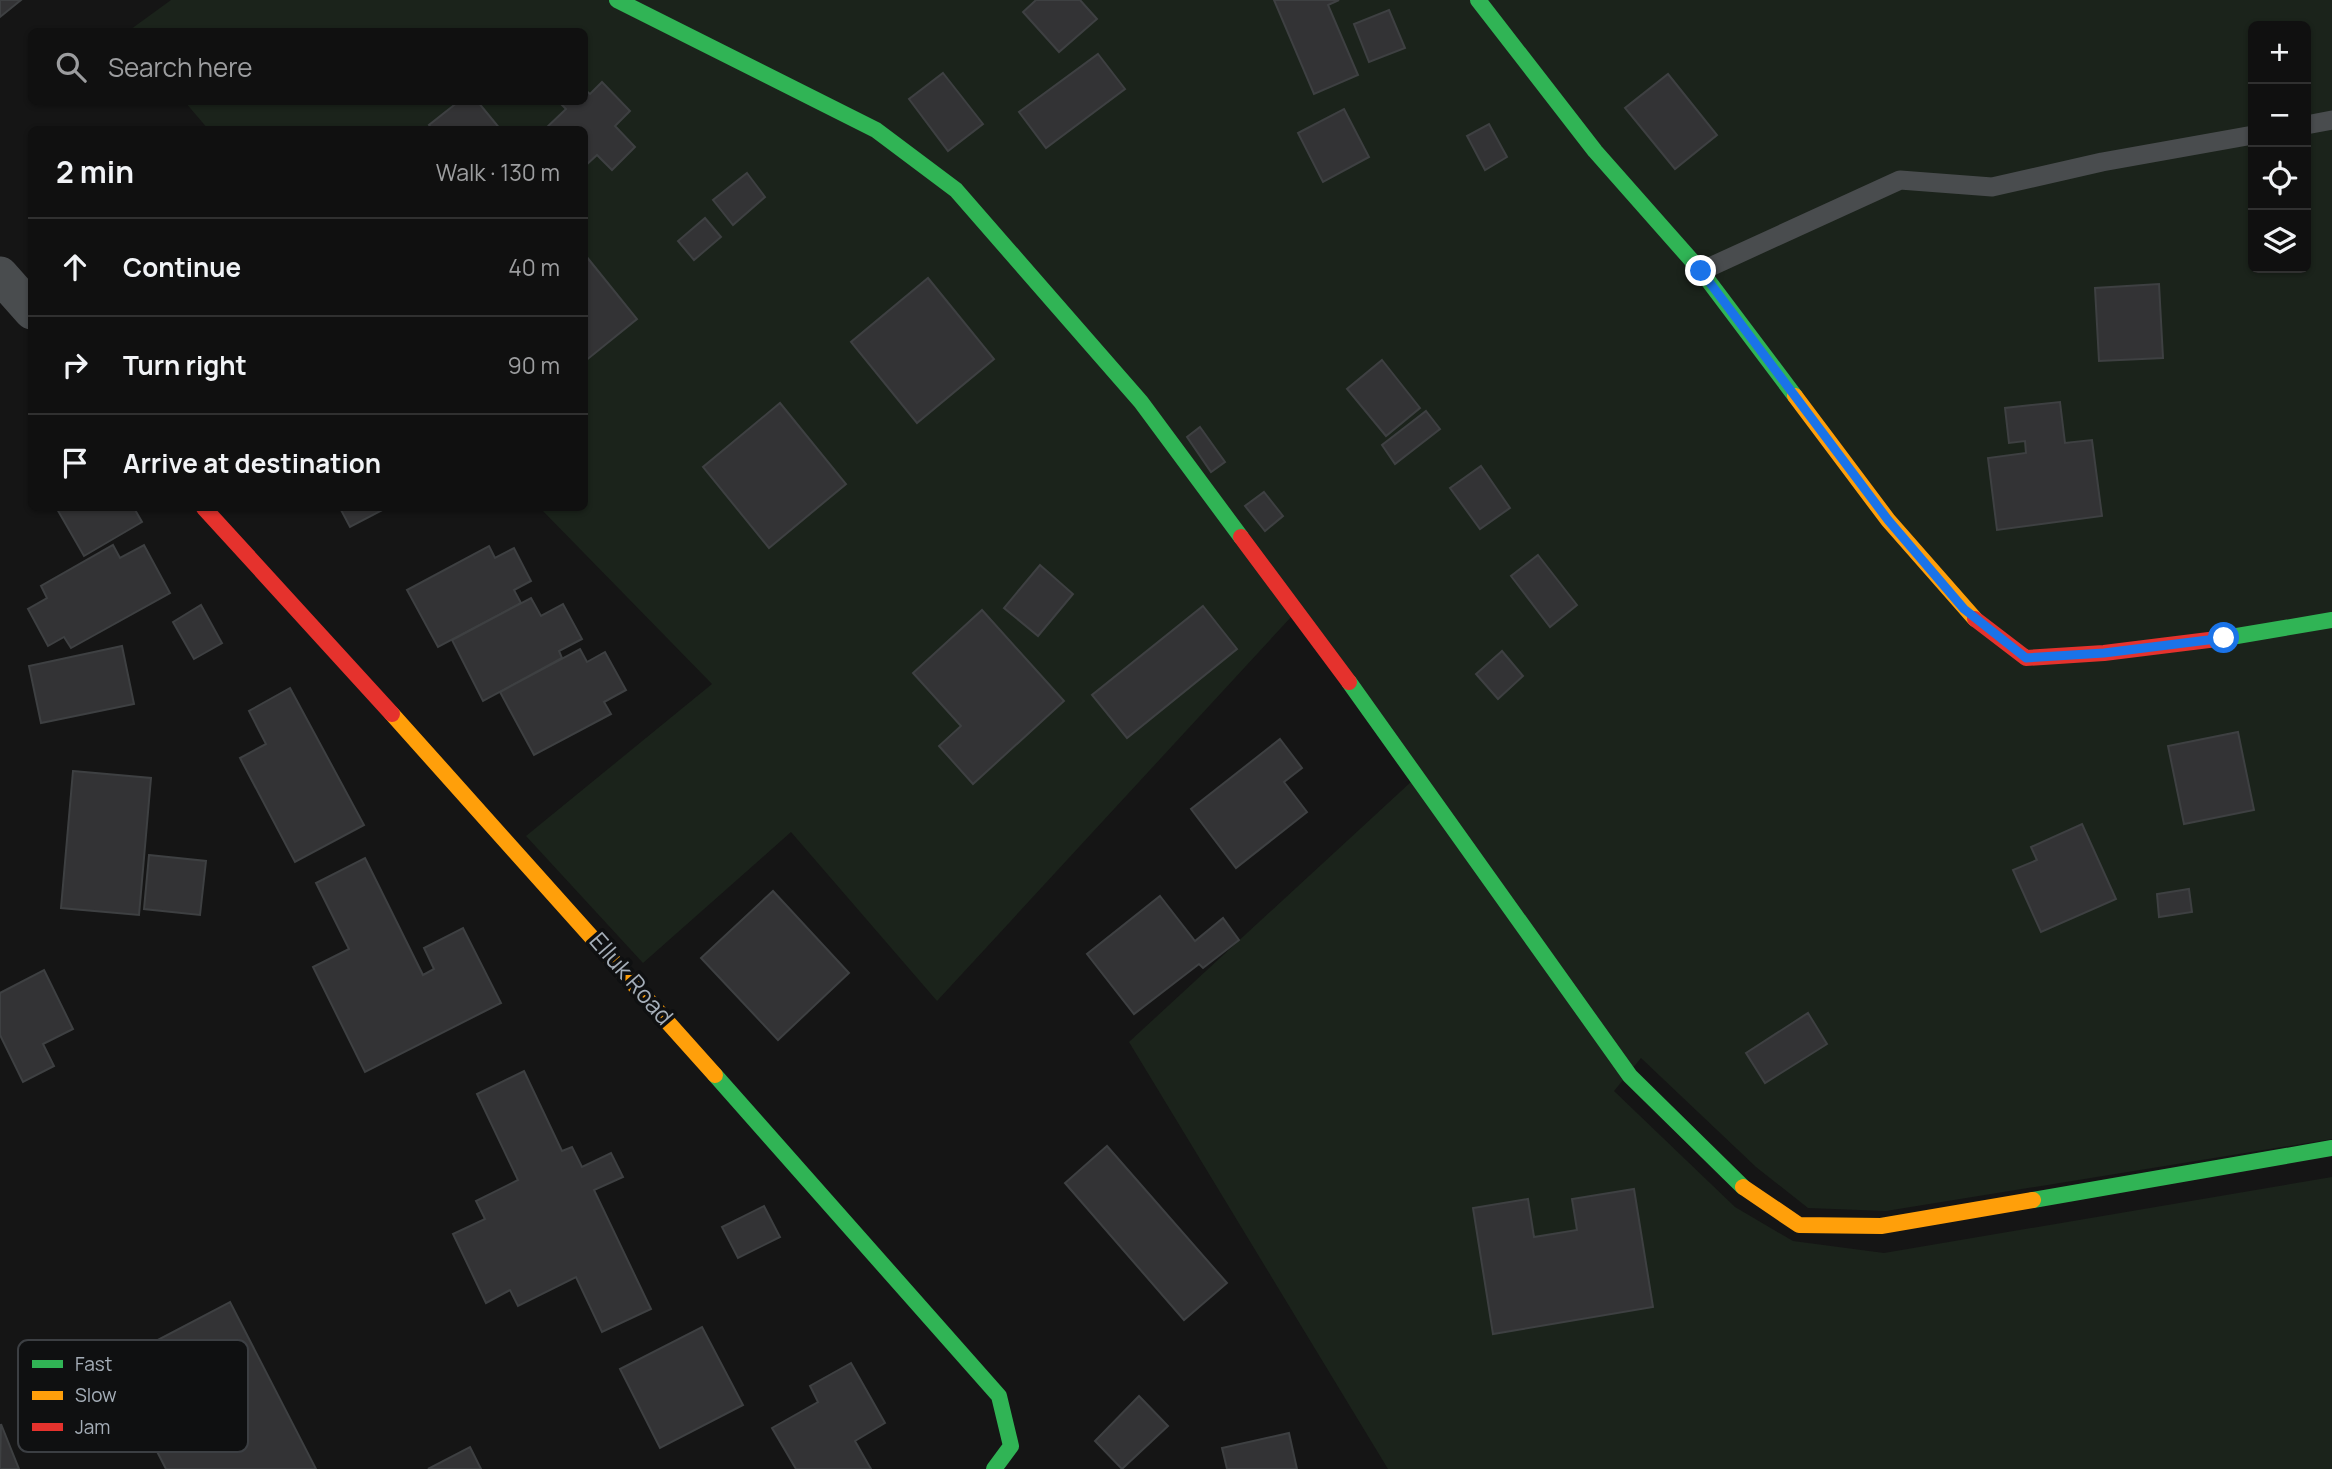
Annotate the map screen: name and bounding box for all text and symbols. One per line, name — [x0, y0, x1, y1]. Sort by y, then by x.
map controls — [2248, 21, 2311, 273]
button: + — [2248, 21, 2311, 84]
search box — [28, 28, 588, 105]
icon: search — [52, 48, 90, 86]
text: Search here — [108, 49, 253, 85]
button: − — [2248, 84, 2311, 147]
button: locate — [2248, 147, 2311, 210]
text: 2 min — [56, 151, 134, 192]
text: Walk · 130 m — [436, 156, 560, 188]
button: layers — [2248, 210, 2311, 273]
icon: ahead — [56, 248, 94, 286]
text: Continue — [123, 249, 241, 285]
text: 40 m — [508, 251, 560, 283]
route end — [1685, 255, 1716, 286]
icon: right — [56, 346, 94, 384]
text: Turn right — [123, 347, 247, 383]
text: 90 m — [508, 349, 560, 381]
icon: arrive — [56, 444, 94, 482]
text: Arrive at destination — [123, 445, 381, 481]
route start — [2208, 622, 2239, 653]
street label: Elluk Road — [583, 925, 682, 1031]
legend — [18, 1340, 248, 1452]
text: Fast — [75, 1351, 112, 1377]
text: Slow — [75, 1382, 117, 1408]
text: Jam — [75, 1414, 110, 1440]

